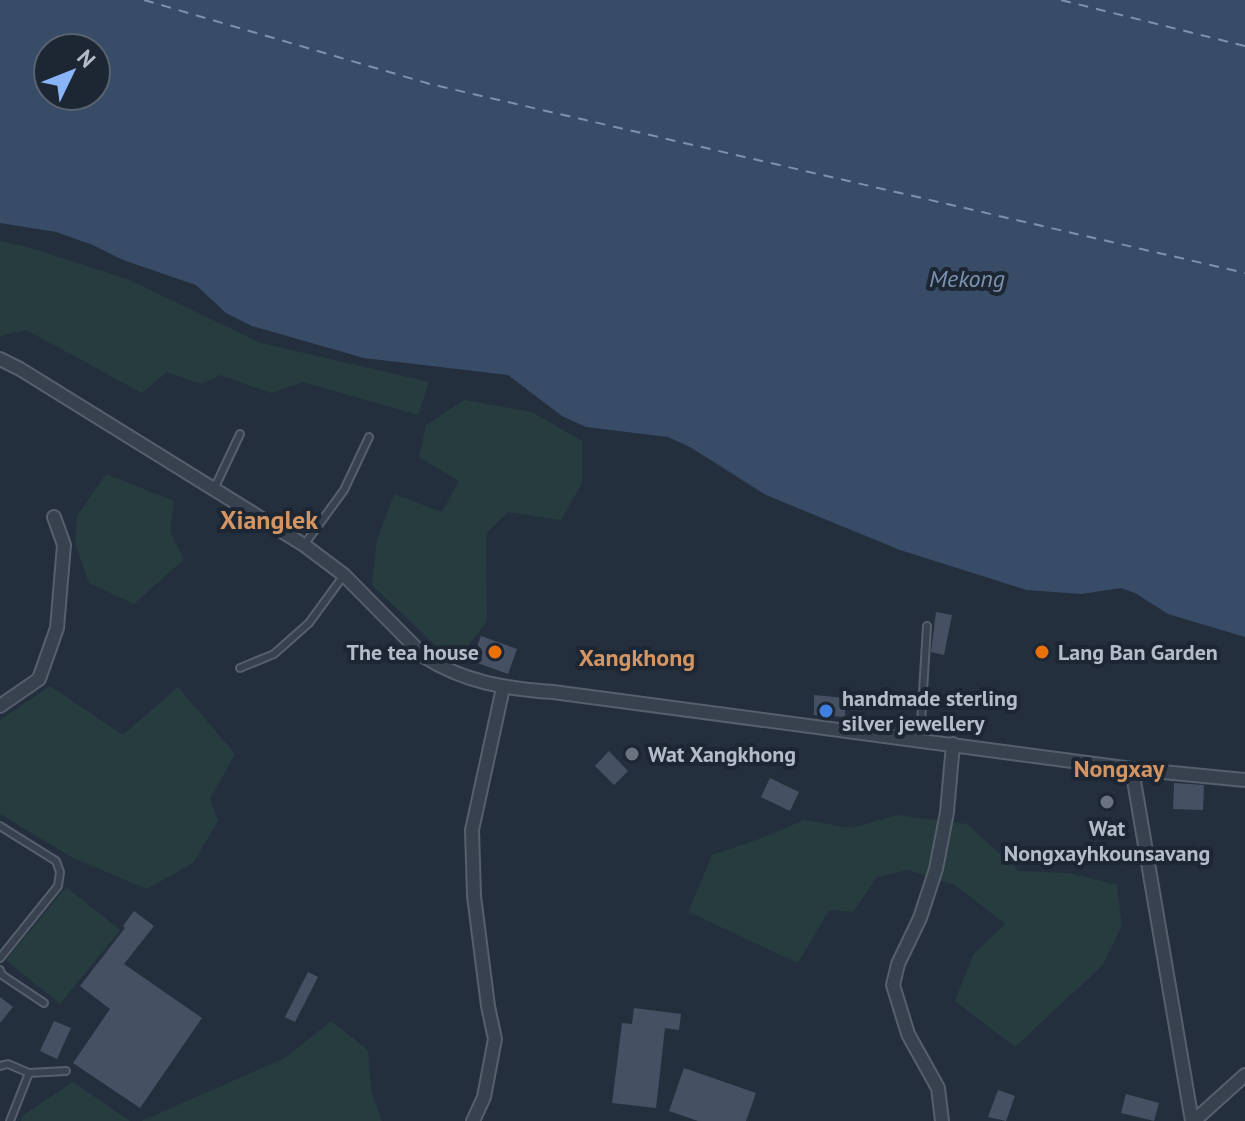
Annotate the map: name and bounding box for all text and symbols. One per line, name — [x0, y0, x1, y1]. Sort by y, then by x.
north arrow — [32, 32, 112, 112]
text: N — [71, 44, 102, 73]
water label: Mekong — [929, 263, 1005, 294]
district label: Xianglek — [220, 503, 318, 536]
place label: The tea house — [346, 638, 479, 666]
place label: Lang Ban Garden — [1058, 638, 1218, 666]
district label: Xangkhong — [579, 642, 695, 673]
marker: The tea house — [486, 643, 504, 661]
marker: Lang Ban Garden — [1033, 643, 1051, 661]
place label: handmade sterling silver jewellery — [842, 684, 1018, 737]
marker: handmade sterling silver jewellery — [817, 702, 835, 720]
place label: Wat Xangkhong — [648, 740, 796, 768]
marker: Wat Xangkhong — [623, 745, 641, 763]
district label: Nongxay — [1074, 753, 1165, 784]
marker: Wat Nongxayhkounsavang — [1098, 793, 1116, 811]
place label: Wat Nongxayhkounsavang — [1004, 814, 1210, 867]

